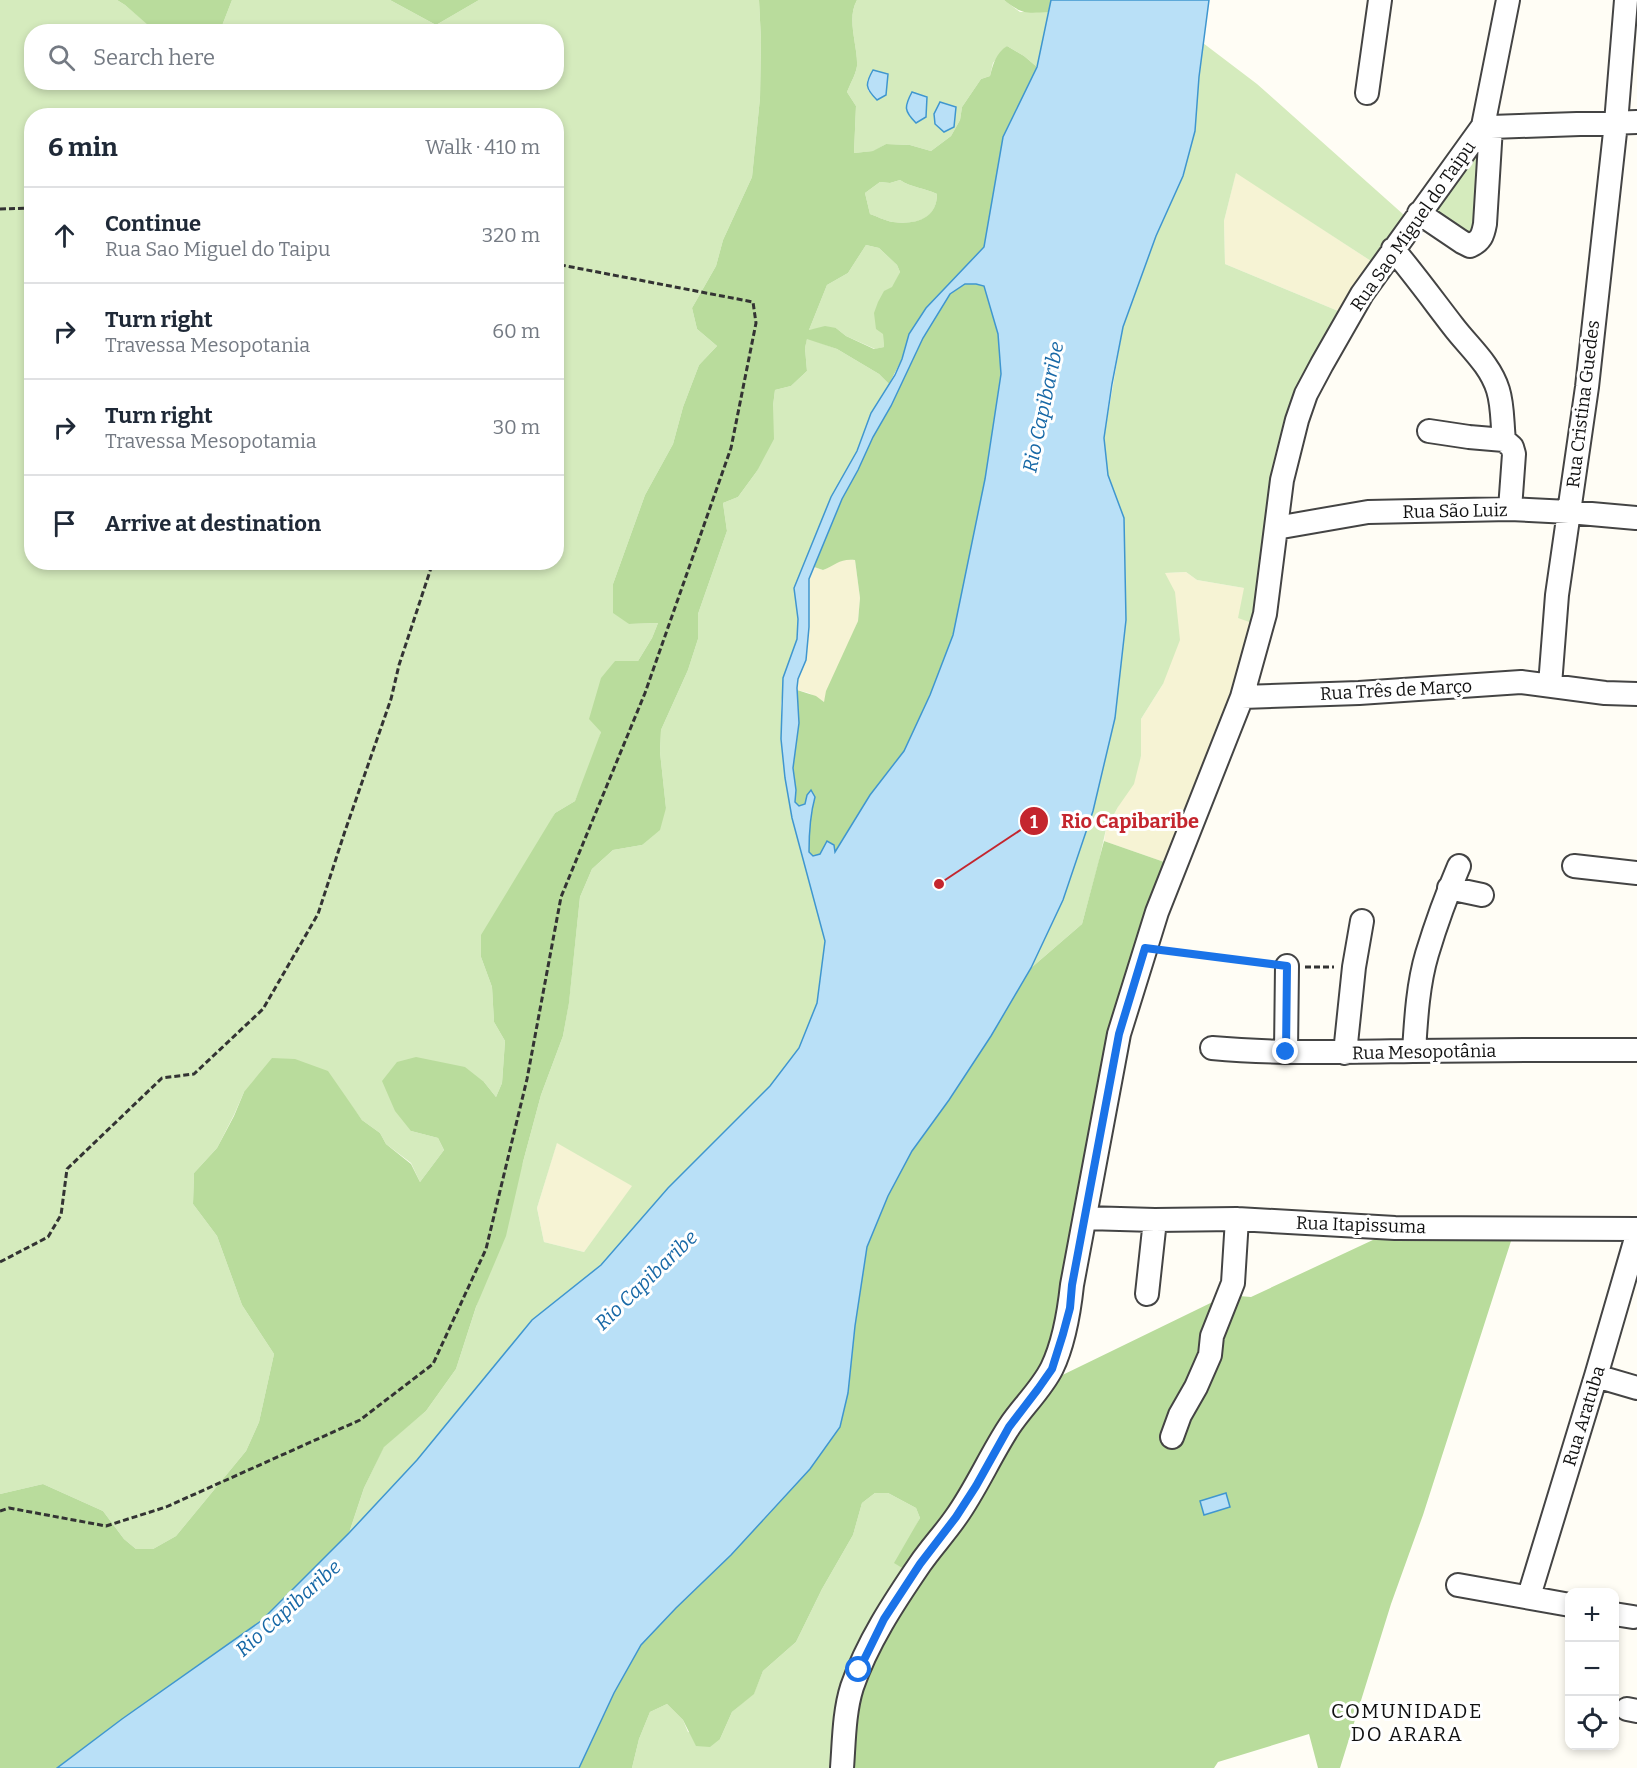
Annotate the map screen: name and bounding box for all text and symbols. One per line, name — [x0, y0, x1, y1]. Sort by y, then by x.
search box — [24, 24, 564, 90]
icon: search — [45, 41, 78, 74]
text: Search here — [93, 44, 215, 71]
text: 6 min — [48, 132, 118, 163]
text: Walk · 410 m — [425, 135, 540, 159]
street label: Rua Sao Miguel do Taipu — [1346, 137, 1480, 315]
text: Continue — [105, 210, 201, 237]
icon: ahead — [48, 219, 81, 252]
text: 320 m — [482, 223, 540, 247]
text: Rua Sao Miguel do Taipu — [105, 237, 330, 261]
text: Turn right — [105, 306, 213, 333]
icon: right — [48, 315, 81, 348]
text: 60 m — [492, 319, 540, 343]
street label: Rua Cristina Guedes — [1562, 319, 1604, 489]
text: Travessa Mesopotania — [105, 333, 310, 357]
water label: Rio Capibaribe — [1017, 339, 1069, 475]
text: Turn right — [105, 402, 213, 429]
icon: right — [48, 411, 81, 444]
text: 30 m — [493, 415, 540, 439]
text: Travessa Mesopotamia — [105, 429, 317, 453]
street label: Rua São Luiz — [1402, 499, 1508, 523]
icon: arrive — [48, 507, 81, 540]
text: Arrive at destination — [105, 510, 321, 537]
street label: Rua Três de Março — [1319, 675, 1473, 705]
callout: Rio Capibaribe — [1019, 802, 1211, 840]
text: Rio Capibaribe — [1061, 809, 1199, 833]
text: 1 — [1030, 811, 1038, 833]
route end — [1272, 1038, 1298, 1064]
street label: Rua Mesopotânia — [1352, 1040, 1496, 1064]
street label: Rua Itapissuma — [1296, 1212, 1427, 1238]
water label: Rio Capibaribe — [590, 1225, 702, 1335]
street label: Rua Aratuba — [1558, 1363, 1610, 1469]
water label: Rio Capibaribe — [231, 1555, 345, 1661]
map controls — [1565, 1588, 1619, 1750]
button: + — [1565, 1588, 1619, 1642]
button: − — [1565, 1642, 1619, 1696]
route start — [845, 1656, 871, 1682]
button: locate — [1565, 1696, 1619, 1750]
district label: COMUNIDADE DO ARARA — [1331, 1699, 1483, 1746]

